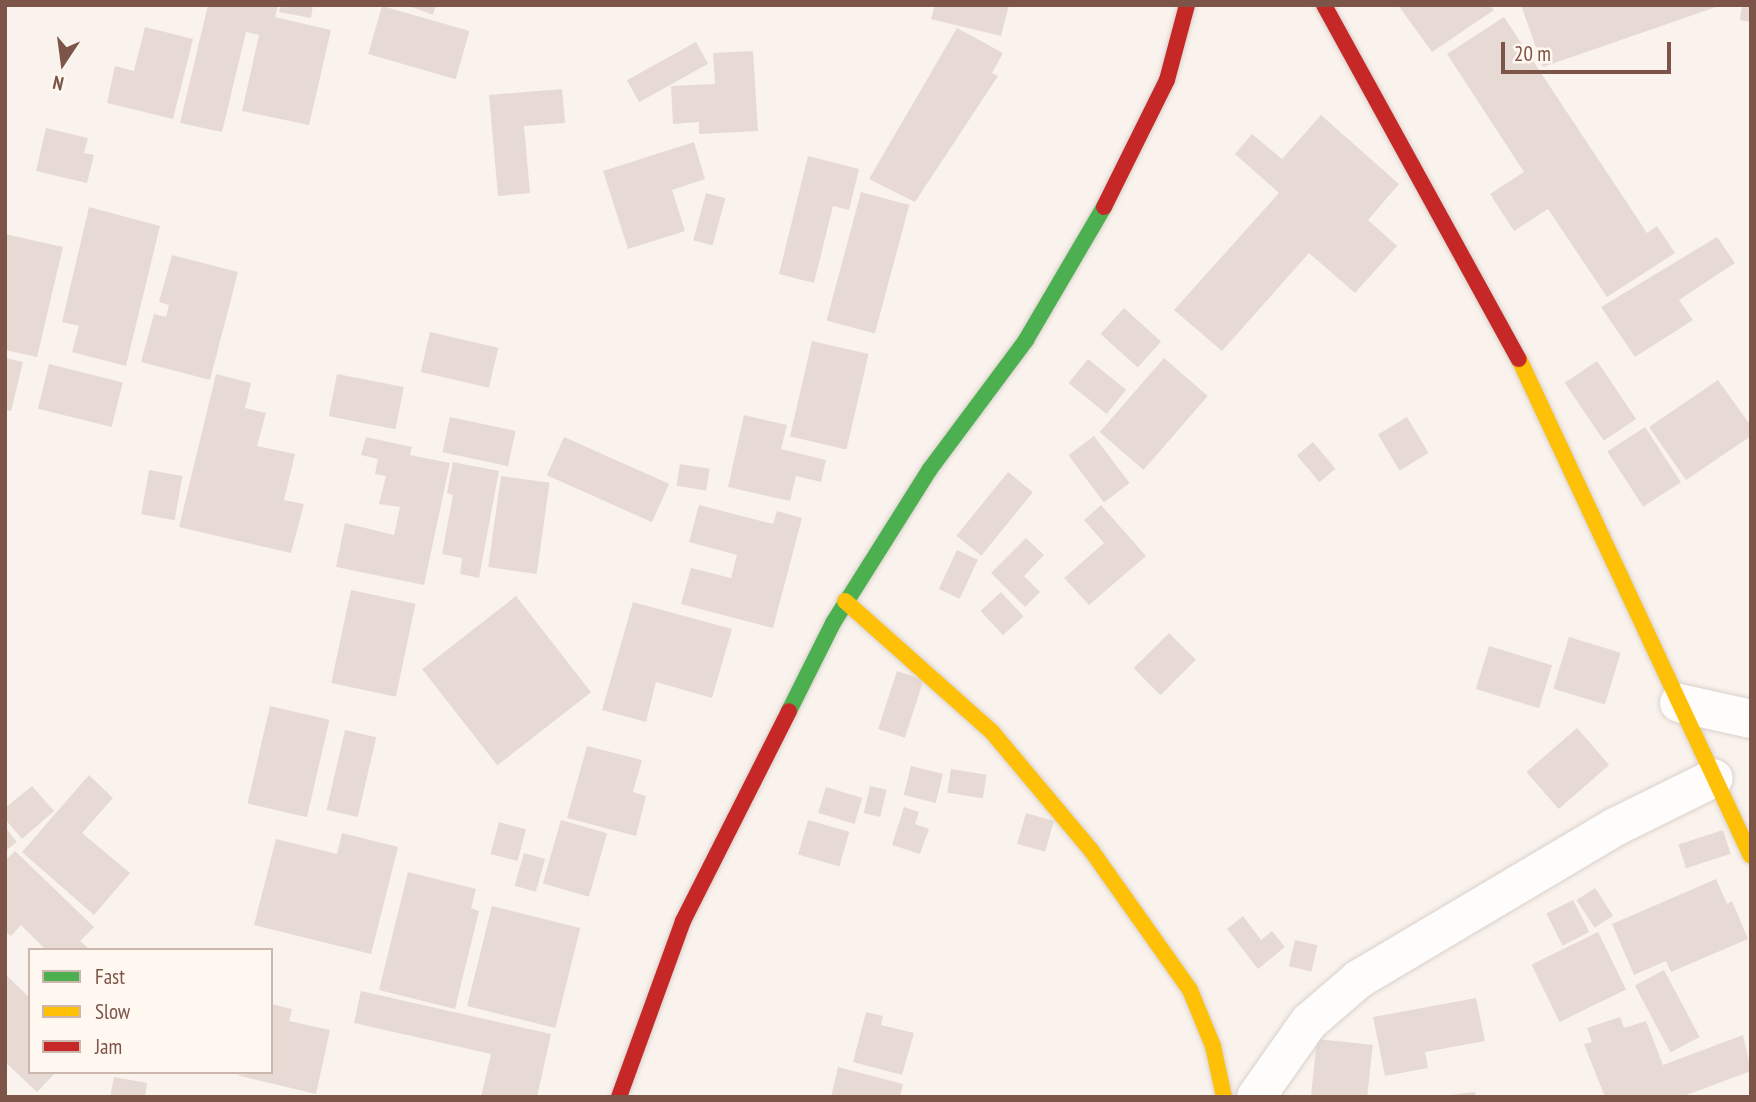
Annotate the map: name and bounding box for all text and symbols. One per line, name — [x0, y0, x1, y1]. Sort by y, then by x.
north arrow — [28, 28, 98, 98]
scale bar — [1504, 28, 1674, 72]
text: 20 m — [1514, 40, 1551, 67]
text: N — [51, 71, 66, 96]
legend — [28, 948, 273, 1074]
text: Fast — [95, 963, 125, 990]
text: Slow — [95, 998, 130, 1025]
text: Jam — [95, 1033, 122, 1060]

